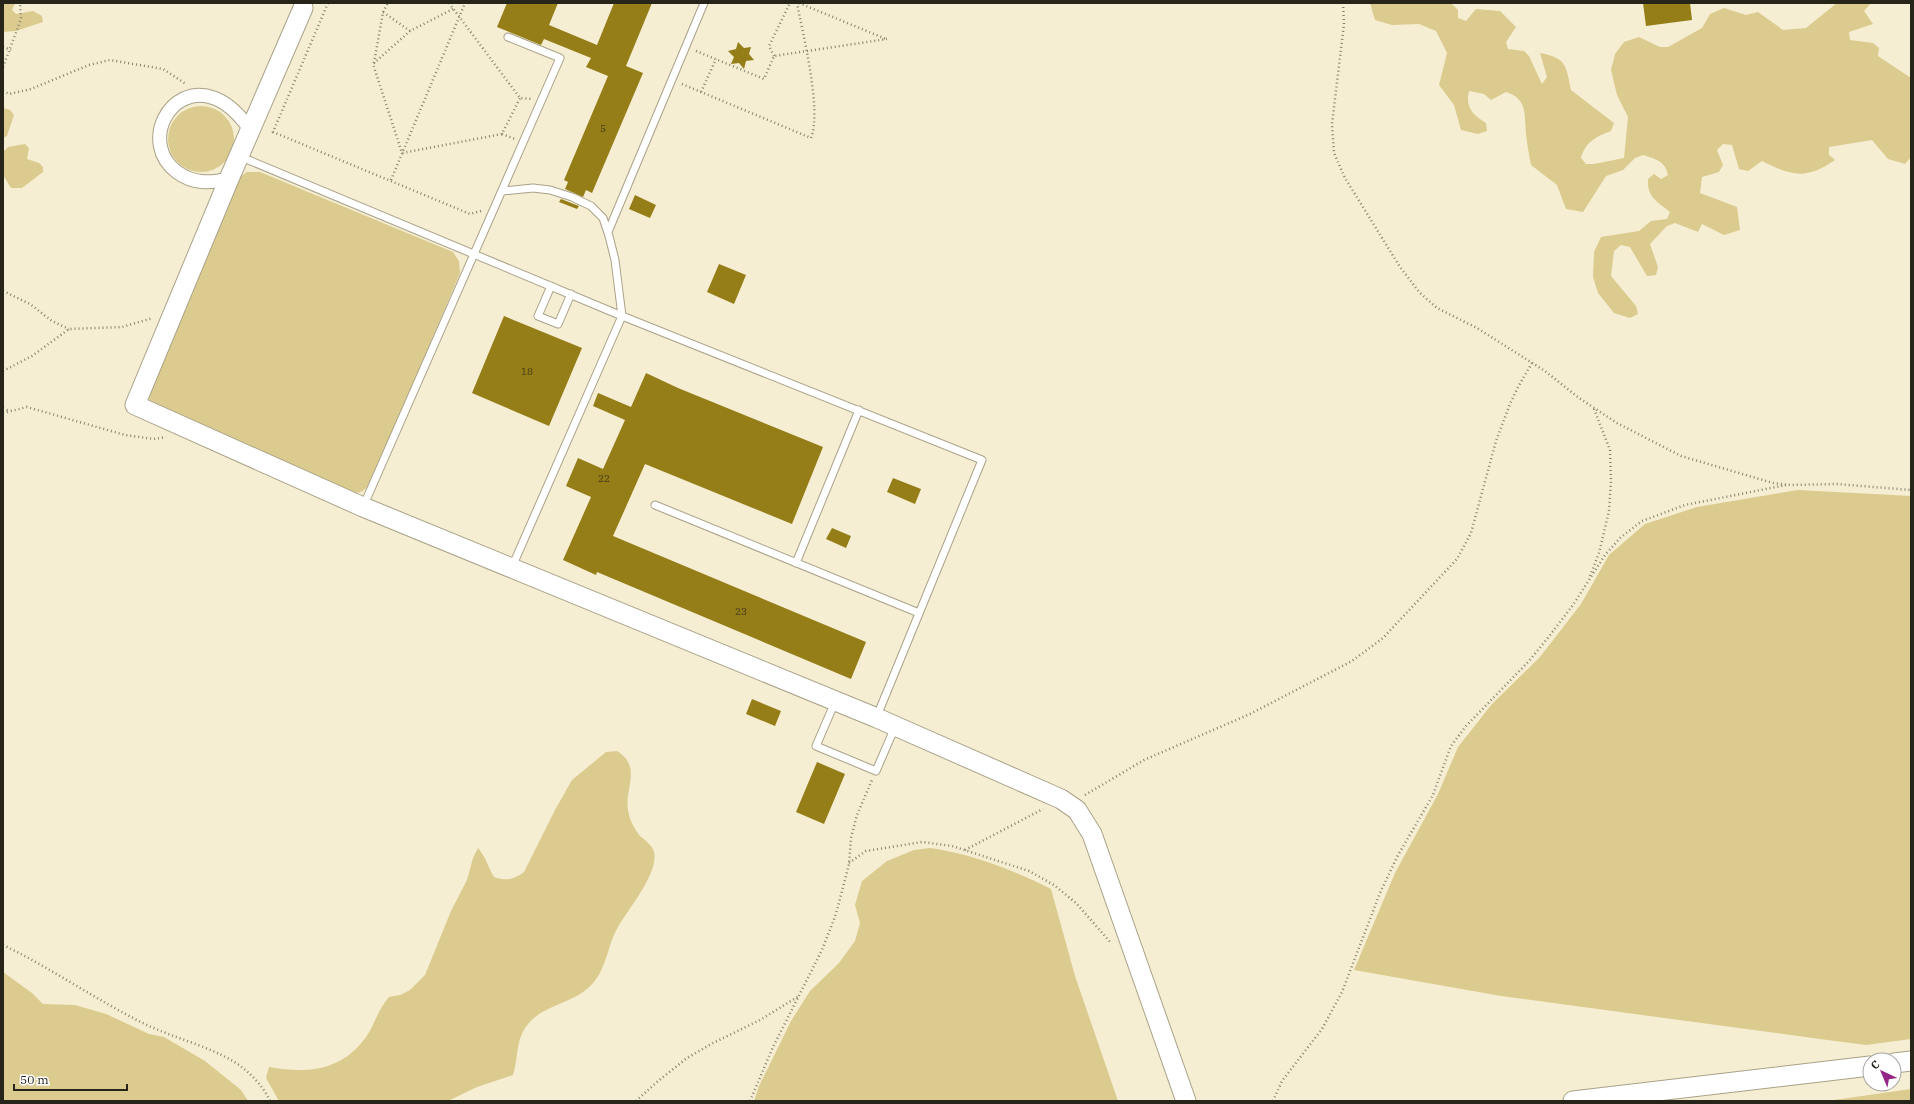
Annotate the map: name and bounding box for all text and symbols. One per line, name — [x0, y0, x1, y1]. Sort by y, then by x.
house number: 5 — [600, 122, 606, 135]
house number: 18 — [521, 365, 533, 378]
house number: 22 — [598, 472, 610, 485]
house number: 23 — [735, 605, 747, 618]
north arrow — [1862, 1052, 1902, 1092]
text: С — [1868, 1057, 1883, 1072]
scale bar — [14, 1066, 127, 1092]
text: 50 m — [20, 1072, 49, 1087]

